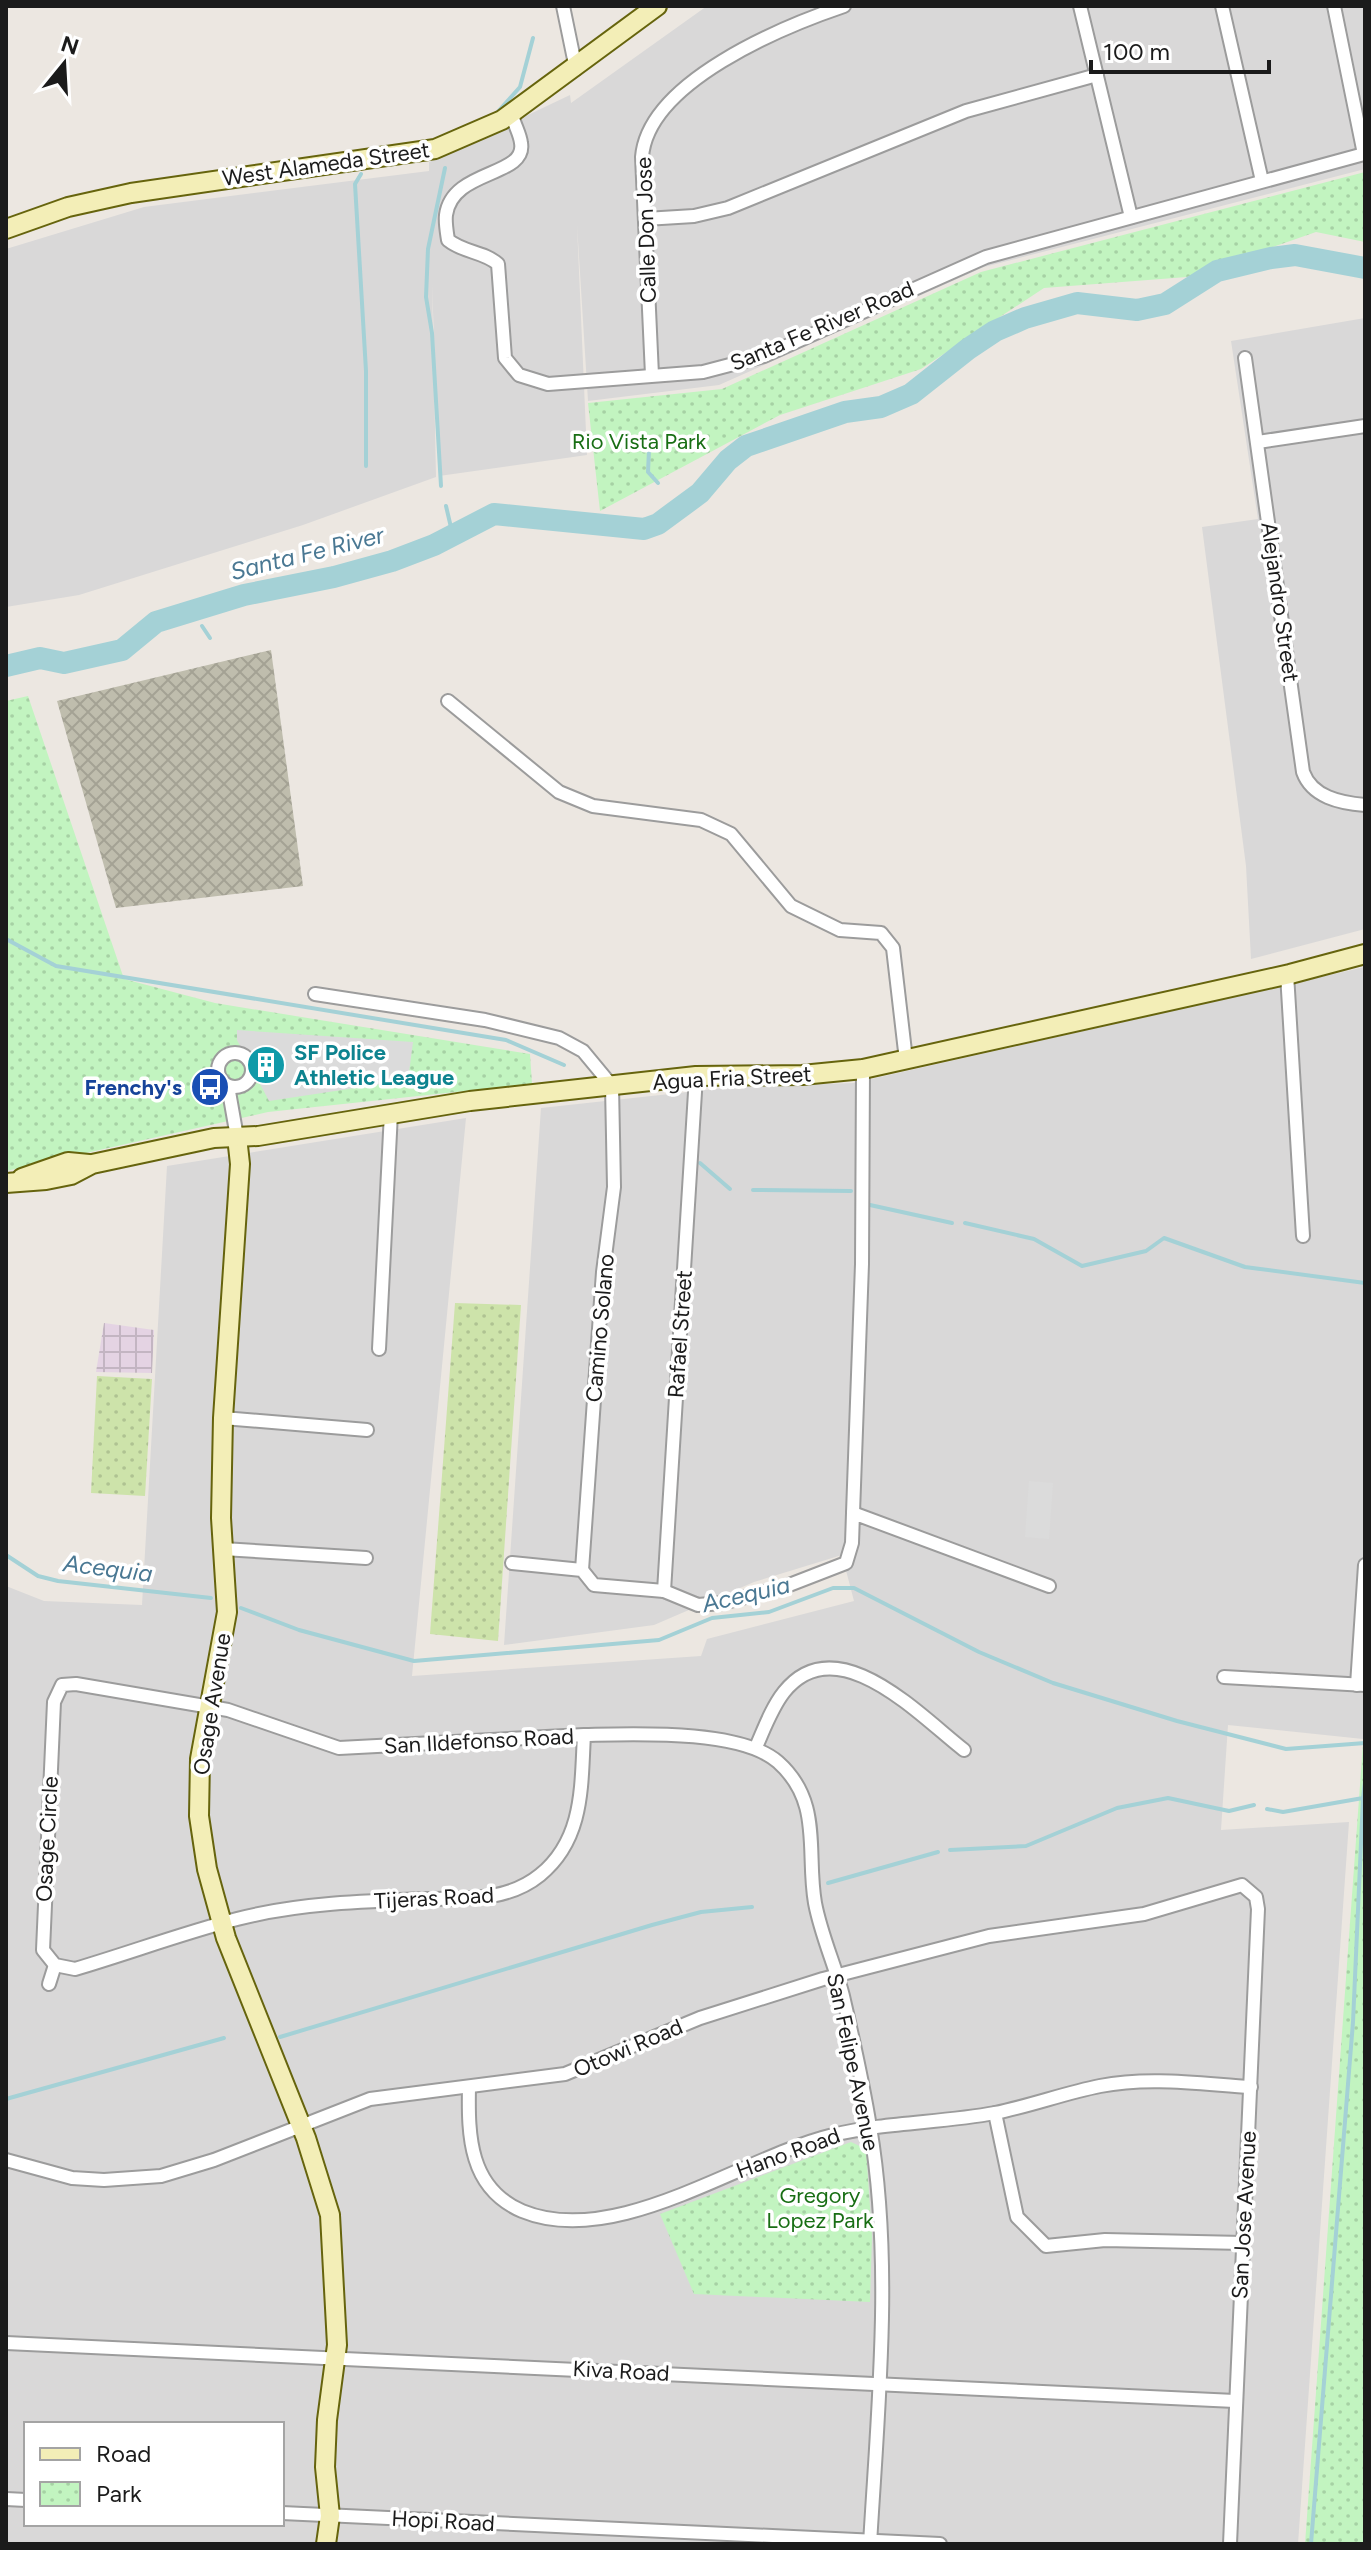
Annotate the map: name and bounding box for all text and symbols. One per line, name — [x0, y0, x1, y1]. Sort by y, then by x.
north arrow — [24, 24, 104, 104]
scale bar — [1091, 24, 1269, 74]
text: N — [58, 30, 82, 61]
text: 100 m — [1103, 37, 1170, 66]
street label: West Alameda Street — [221, 136, 431, 192]
street label: Calle Don Jose — [630, 156, 662, 304]
street label: Santa Fe River Road — [726, 275, 918, 377]
park label: Rio Vista Park — [572, 428, 707, 455]
water label: Santa Fe River — [227, 520, 388, 586]
street label: Alejandro Street — [1255, 520, 1305, 684]
place label: SF Police Athletic League — [294, 1039, 454, 1091]
building icon: SF Police Athletic League — [245, 1044, 287, 1086]
street label: Agua Fria Street — [652, 1060, 812, 1096]
bus stop icon: Frenchy's — [189, 1066, 231, 1108]
place label: Frenchy's — [84, 1074, 182, 1101]
street label: Camino Solano — [580, 1253, 620, 1403]
street label: Rafael Street — [662, 1269, 698, 1399]
water label: Acequia — [61, 1548, 154, 1588]
water label: Acequia — [698, 1570, 793, 1618]
street label: Osage Avenue — [187, 1631, 237, 1777]
street label: San Ildefonso Road — [383, 1723, 575, 1759]
street label: Osage Circle — [30, 1775, 64, 1903]
street label: Tijeras Road — [373, 1881, 495, 1915]
street label: San Felipe Avenue — [821, 1971, 885, 2153]
street label: Otowi Road — [569, 2013, 687, 2083]
street label: Hano Road — [732, 2122, 844, 2184]
street label: San Jose Avenue — [1226, 2130, 1262, 2300]
park label: Gregory Lopez Park — [766, 2182, 874, 2234]
street label: Kiva Road — [572, 2355, 670, 2387]
legend — [24, 2422, 284, 2526]
text: Road — [96, 2439, 151, 2468]
text: Park — [96, 2479, 142, 2508]
street label: Hopi Road — [391, 2505, 495, 2537]

